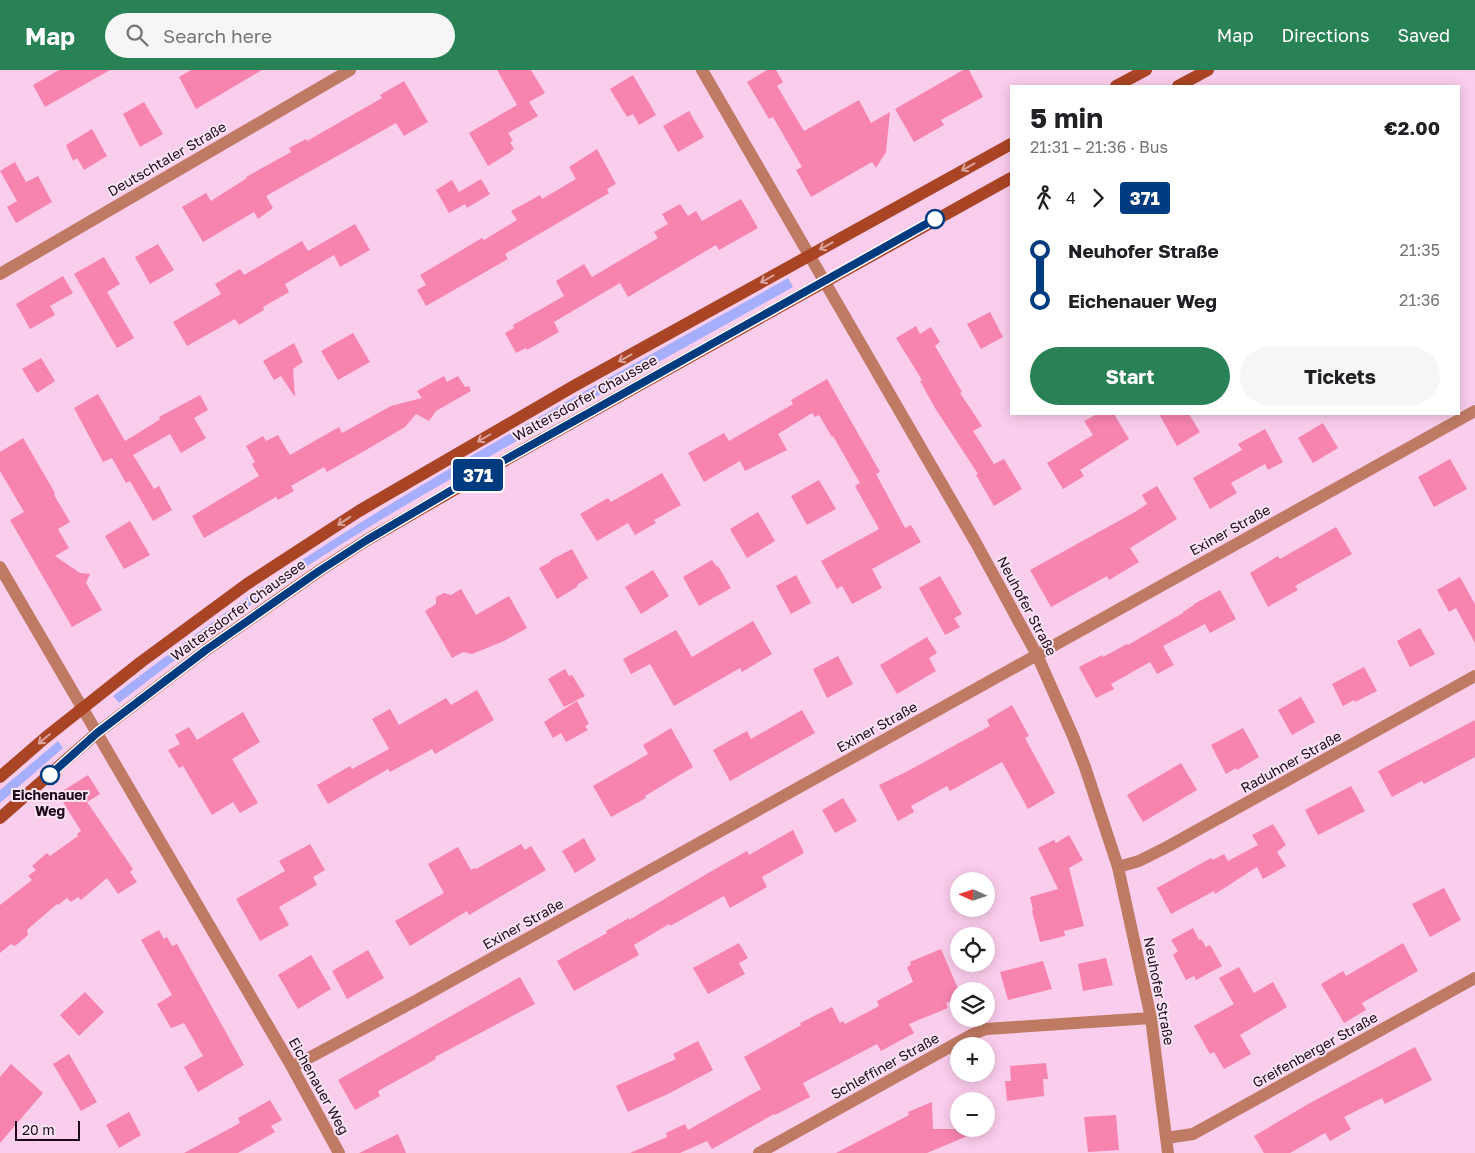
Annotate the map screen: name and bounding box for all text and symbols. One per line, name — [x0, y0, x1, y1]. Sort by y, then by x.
search box — [105, 13, 455, 58]
text: Map — [25, 21, 75, 50]
icon: search — [123, 21, 151, 49]
text: Search here — [163, 24, 272, 47]
text: Map — [1217, 24, 1253, 46]
text: Directions — [1281, 24, 1369, 46]
text: Saved — [1397, 24, 1450, 46]
text: 5 min — [1030, 101, 1103, 134]
text: €2.00 — [1384, 116, 1440, 139]
street label: Deutschtaler Straße — [104, 118, 229, 199]
text: 21:31 – 21:36 · Bus — [1030, 137, 1168, 157]
one-way arrow — [961, 162, 976, 172]
icon: walk — [1030, 184, 1058, 212]
icon: forward — [1084, 184, 1112, 212]
text: 371 — [1130, 187, 1160, 209]
text: 4 — [1066, 188, 1076, 208]
unlabelled marker — [925, 209, 945, 229]
text: Neuhofer Straße — [1068, 239, 1219, 262]
text: 21:35 — [1400, 240, 1440, 260]
one-way arrow — [819, 241, 834, 251]
one-way arrow — [760, 274, 775, 284]
text: Eichenauer Weg — [1068, 289, 1217, 312]
text: 21:36 — [1399, 290, 1440, 310]
button: Start — [1030, 347, 1230, 405]
button: Tickets — [1240, 347, 1440, 405]
street label: Waltersdorfer Chaussee — [510, 351, 660, 444]
one-way arrow — [618, 353, 633, 363]
one-way arrow — [478, 434, 492, 444]
line badge: 371 — [449, 459, 507, 491]
text: 371 — [463, 464, 493, 486]
street label: Exiner Straße — [1187, 500, 1273, 559]
one-way arrow — [337, 515, 351, 526]
street label: Neuhofer Straße — [994, 553, 1061, 658]
street label: Waltersdorfer Chaussee — [167, 555, 308, 664]
street label: Exiner Straße — [834, 697, 920, 756]
street label: Raduhner Straße — [1237, 727, 1344, 796]
one-way arrow — [38, 733, 51, 744]
marker: Eichenauer Weg — [40, 765, 60, 785]
place label: Eichenauer Weg — [12, 786, 89, 819]
north arrow — [950, 872, 995, 918]
map controls — [950, 872, 995, 1137]
street label: Exiner Straße — [480, 894, 566, 953]
button: locate — [950, 927, 995, 972]
street label: Neuhofer Straße — [1141, 935, 1178, 1046]
button: layers — [950, 982, 995, 1027]
street label: Greifenberger Straße — [1249, 1008, 1380, 1091]
street label: Schleffiner Straße — [828, 1029, 942, 1102]
street label: Eichenauer Weg — [286, 1034, 353, 1137]
button: + — [950, 1037, 995, 1082]
button: − — [950, 1092, 995, 1137]
scale bar — [15, 1118, 80, 1141]
text: 20 m — [22, 1121, 55, 1138]

